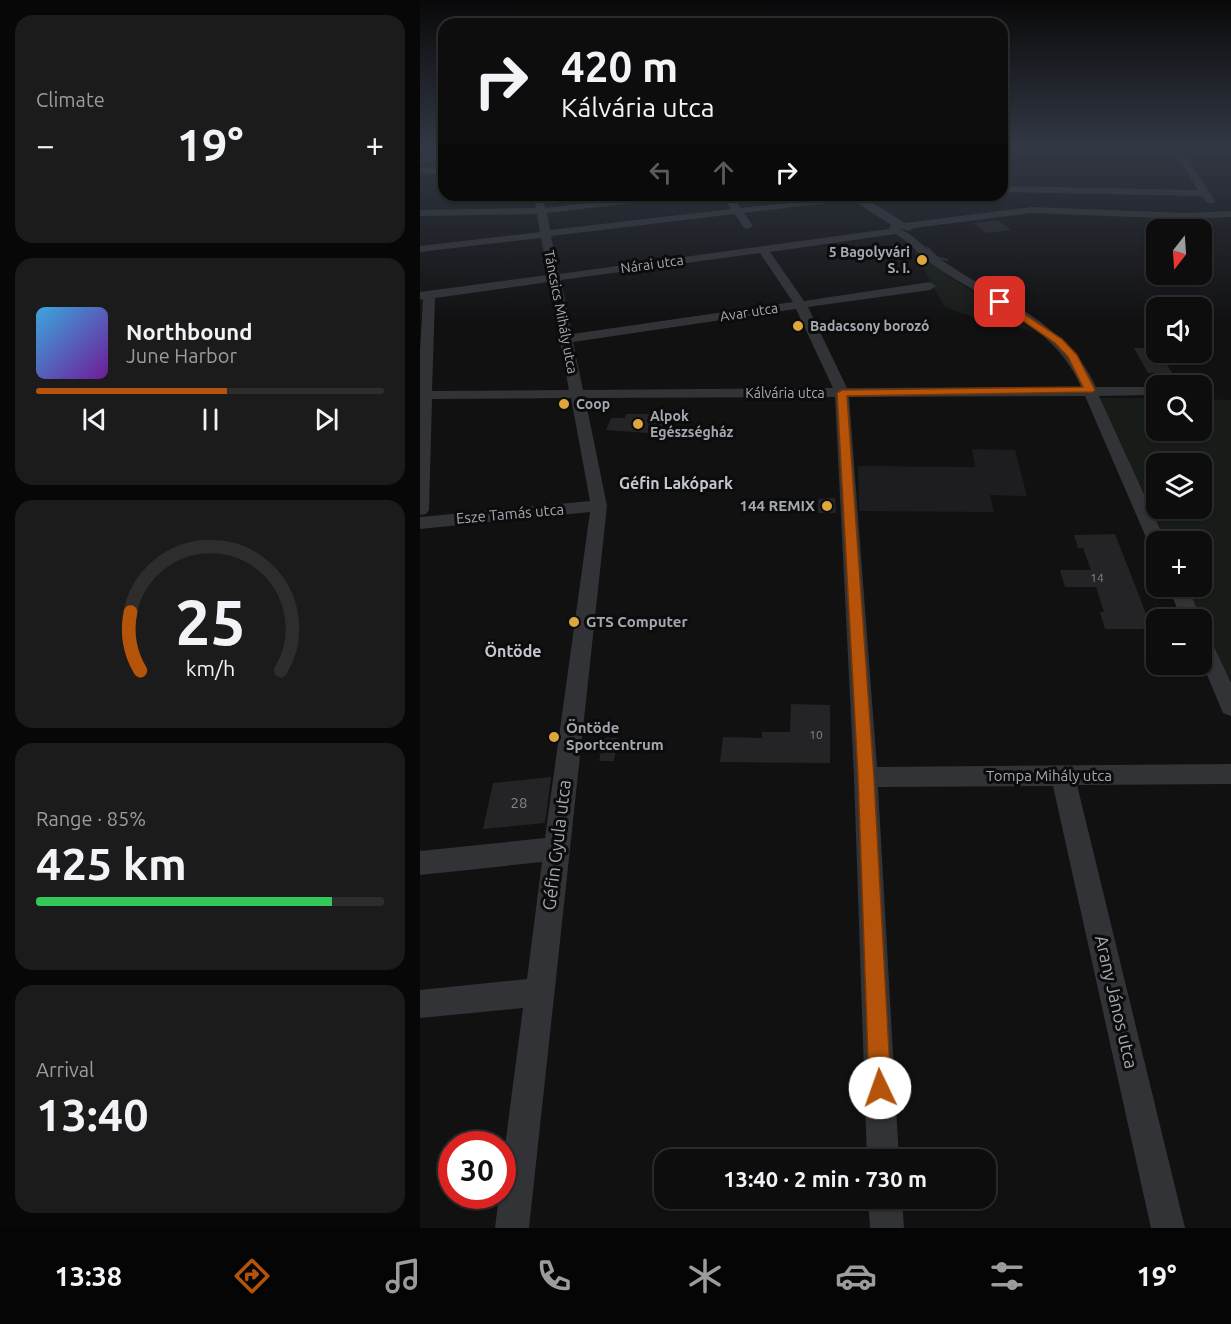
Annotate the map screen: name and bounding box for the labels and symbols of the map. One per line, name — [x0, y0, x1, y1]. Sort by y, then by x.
north arrow — [1146, 219, 1212, 285]
place label: 5 Bagolyvári S. I. — [829, 244, 910, 276]
street label: Táncsics Mihály utca — [541, 249, 581, 375]
street label: Nárai utca — [619, 252, 685, 276]
marker: 5 Bagolyvári S. I. — [915, 253, 929, 267]
pin — [974, 276, 1025, 327]
street label: Avar utca — [719, 300, 779, 324]
place label: Badacsony borozó — [810, 318, 929, 334]
marker: Badacsony borozó — [791, 319, 805, 333]
street label: Kálvária utca — [745, 385, 825, 401]
place label: Coop — [576, 396, 610, 412]
marker: Coop — [557, 397, 571, 411]
place label: Alpok Egészségház — [650, 408, 734, 440]
marker: Alpok Egészségház — [631, 417, 645, 431]
district label: Géfin Lakópark — [619, 474, 733, 492]
place label: 144 REMIX — [740, 497, 815, 514]
marker: 144 REMIX — [820, 499, 834, 513]
street label: Esze Tamás utca — [455, 500, 565, 527]
house number: 14 — [1090, 571, 1104, 584]
place label: GTS Computer — [586, 613, 688, 630]
marker: GTS Computer — [567, 615, 581, 629]
district label: Öntöde — [484, 641, 542, 660]
place label: Öntöde Sportcentrum — [566, 719, 664, 753]
house number: 10 — [809, 728, 823, 741]
marker: Öntöde Sportcentrum — [547, 730, 561, 744]
street label: Tompa Mihály utca — [986, 767, 1112, 784]
street label: Géfin Gyula utca — [538, 779, 574, 911]
house number: 28 — [511, 794, 527, 811]
street label: Arany János utca — [1092, 933, 1142, 1070]
position arrow — [848, 1056, 912, 1120]
speed limit sign: 30 — [438, 1131, 516, 1209]

